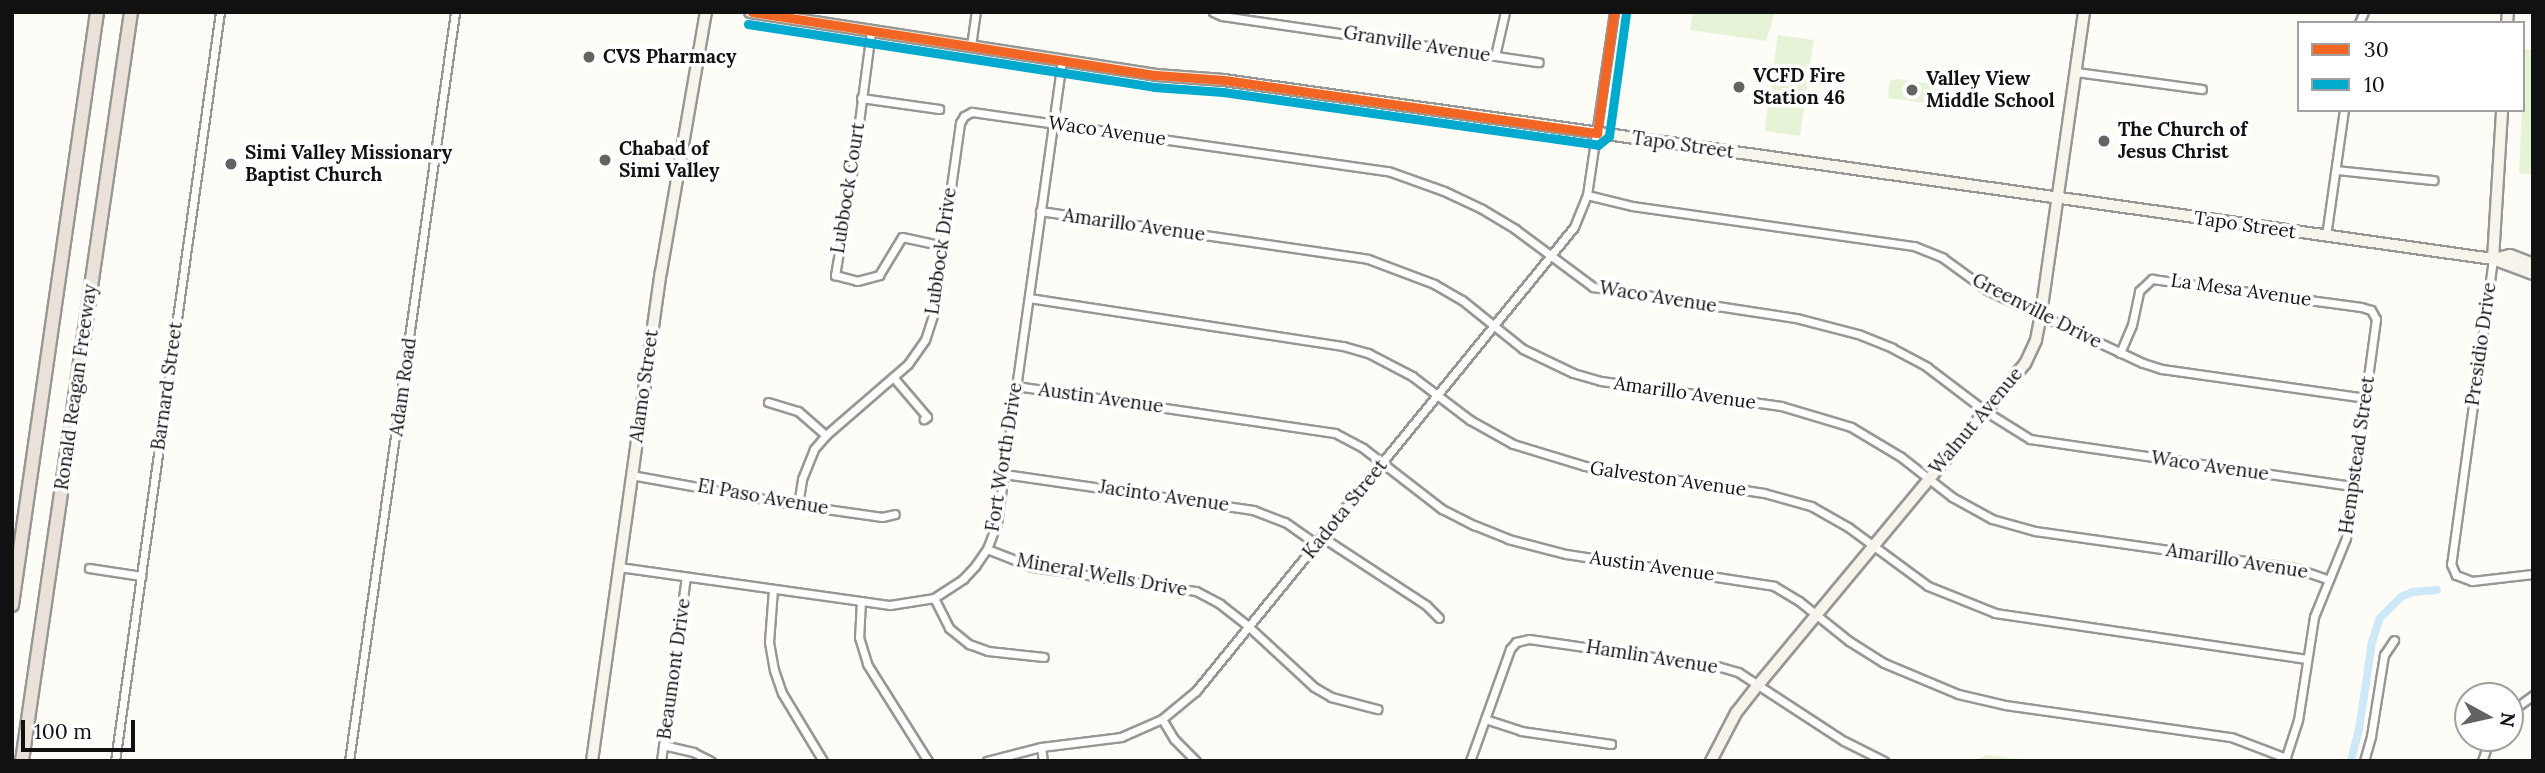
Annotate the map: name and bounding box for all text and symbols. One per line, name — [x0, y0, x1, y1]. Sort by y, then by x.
street label: Granville Avenue — [1342, 21, 1492, 67]
legend — [2296, 21, 2524, 112]
text: 30 — [2364, 36, 2389, 63]
place label: CVS Pharmacy — [603, 46, 736, 68]
marker: CVS Pharmacy — [581, 49, 597, 65]
place label: VCFD Fire Station 46 — [1753, 65, 1845, 109]
place label: Valley View Middle School — [1926, 68, 2055, 112]
text: 10 — [2364, 71, 2385, 98]
marker: VCFD Fire Station 46 — [1731, 79, 1747, 95]
marker: Valley View Middle School — [1904, 82, 1920, 98]
street label: Waco Avenue — [1047, 111, 1167, 151]
place label: The Church of Jesus Christ — [2118, 119, 2247, 163]
street label: Lubbock Court — [826, 121, 870, 255]
street label: Tapo Street — [1630, 127, 1736, 163]
marker: The Church of Jesus Christ — [2096, 133, 2112, 149]
place label: Chabad of Simi Valley — [619, 138, 719, 182]
place label: Simi Valley Missionary Baptist Church — [245, 142, 452, 186]
marker: Chabad of Simi Valley — [597, 152, 613, 168]
marker: Simi Valley Missionary Baptist Church — [223, 156, 239, 172]
street label: Lubbock Drive — [921, 186, 961, 316]
street label: Amarillo Avenue — [1062, 204, 1206, 246]
street label: Tapo Street — [2192, 207, 2298, 243]
street label: Greenville Drive — [1968, 269, 2106, 353]
street label: La Mesa Avenue — [2169, 269, 2313, 311]
street label: Waco Avenue — [1598, 276, 1718, 318]
street label: Presidio Drive — [2461, 281, 2501, 407]
street label: Ronald Reagan Freeway — [50, 282, 102, 492]
street label: Barnard Street — [147, 320, 187, 452]
street label: Alamo Street — [625, 328, 663, 444]
street label: Adam Road — [385, 336, 421, 438]
street label: Walnut Avenue — [1925, 363, 2027, 479]
street label: Amarillo Avenue — [1613, 372, 1757, 414]
street label: Hempstead Street — [2335, 374, 2379, 536]
street label: Austin Avenue — [1037, 378, 1165, 418]
street label: Fort Worth Drive — [981, 381, 1027, 533]
street label: Waco Avenue — [2150, 446, 2270, 486]
street label: Kadota Street — [1298, 455, 1392, 563]
street label: Galveston Avenue — [1588, 457, 1748, 501]
street label: El Paso Avenue — [696, 474, 830, 520]
street label: Jacinto Avenue — [1097, 476, 1231, 516]
street label: Amarillo Avenue — [2165, 539, 2309, 583]
street label: Austin Avenue — [1588, 546, 1716, 586]
street label: Mineral Wells Drive — [1015, 549, 1189, 601]
street label: Beaumont Drive — [653, 597, 695, 741]
street label: Hamlin Avenue — [1585, 635, 1719, 679]
north arrow — [2454, 682, 2524, 752]
scale bar — [24, 706, 138, 750]
text: N — [2495, 711, 2521, 729]
text: 100 m — [34, 718, 92, 745]

